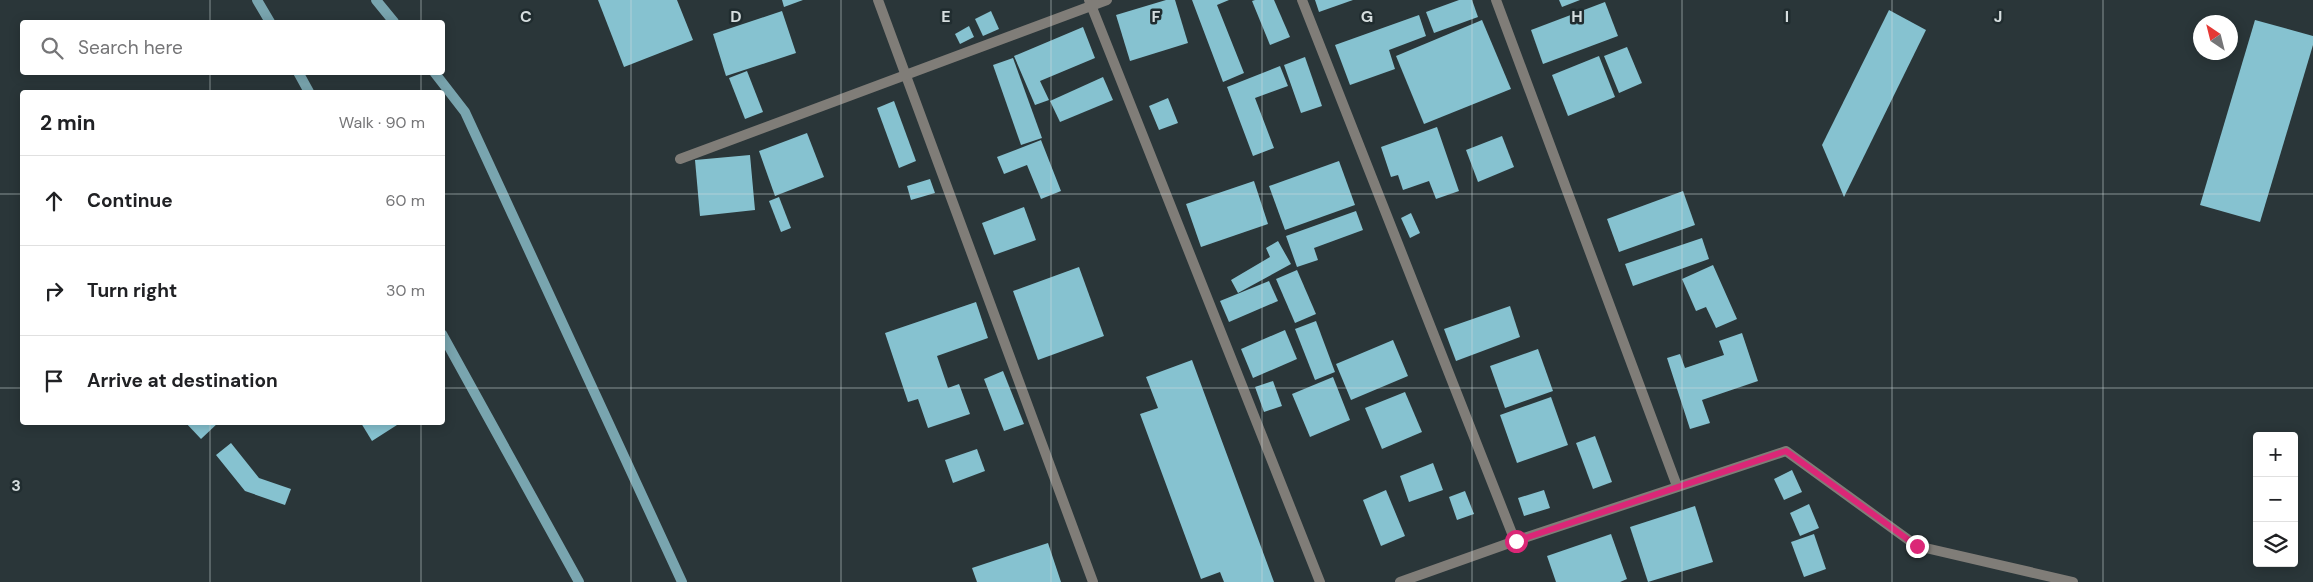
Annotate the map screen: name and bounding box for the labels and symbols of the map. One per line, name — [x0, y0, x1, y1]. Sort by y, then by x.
text: C — [520, 6, 532, 27]
text: D — [730, 6, 742, 27]
text: E — [941, 6, 951, 27]
text: F — [1152, 6, 1161, 27]
text: G — [1361, 6, 1373, 27]
text: H — [1571, 6, 1583, 27]
text: I — [1785, 6, 1789, 27]
text: J — [1994, 6, 2002, 27]
north arrow — [2193, 15, 2238, 60]
text: 3 — [11, 475, 21, 496]
route start — [1505, 530, 1528, 553]
route end — [1906, 535, 1929, 558]

